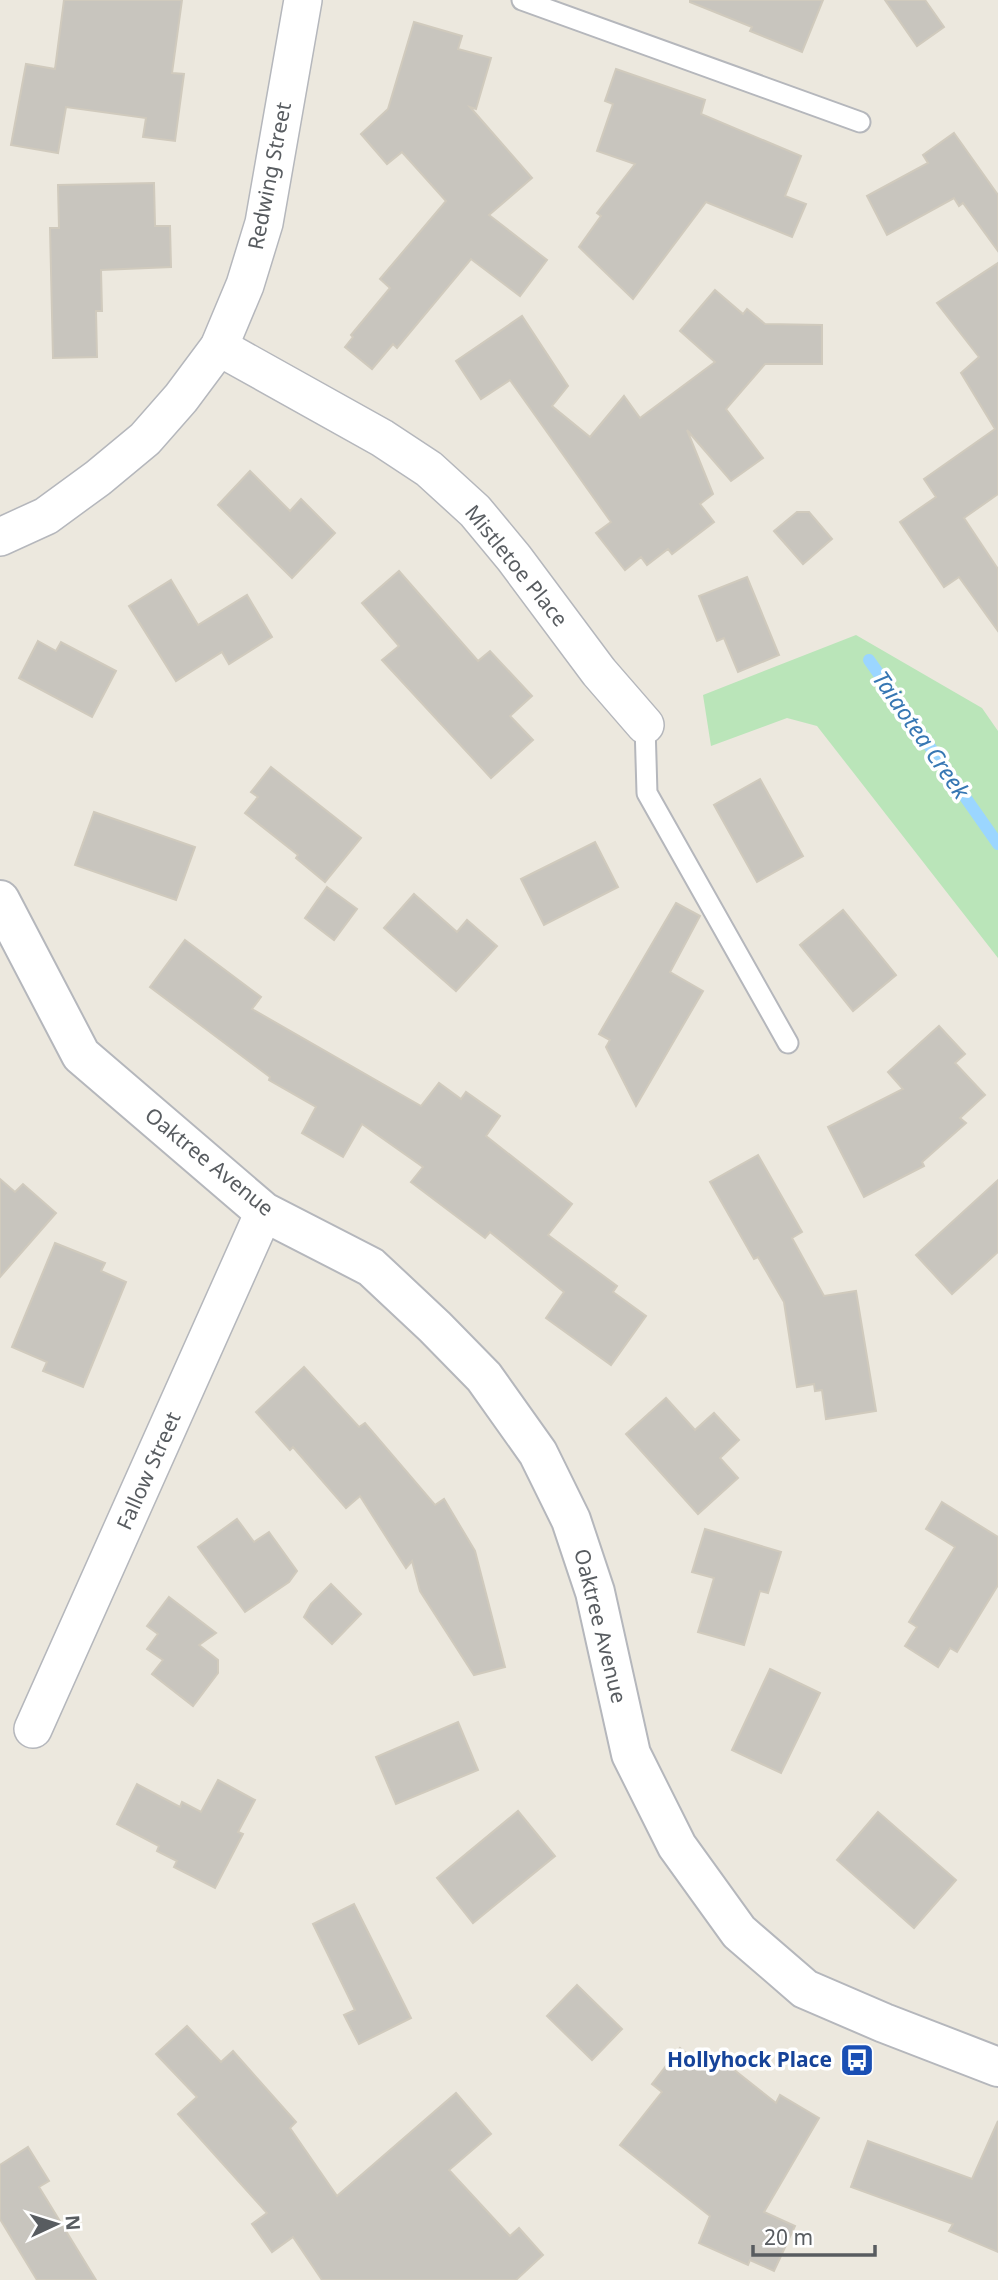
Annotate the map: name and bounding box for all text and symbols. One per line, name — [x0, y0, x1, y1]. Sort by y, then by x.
street label: Redwing Street — [241, 99, 297, 252]
street label: Mistletoe Place — [459, 499, 574, 632]
water label: Taiaotea Creek — [866, 664, 979, 806]
street label: Oaktree Avenue — [139, 1101, 280, 1222]
street label: Fallow Street — [110, 1407, 187, 1534]
street label: Oaktree Avenue — [568, 1546, 634, 1706]
bus stop icon: Hollyhock Place — [838, 2041, 876, 2079]
place label: Hollyhock Place — [667, 2045, 832, 2073]
north arrow — [21, 2189, 91, 2259]
text: N — [59, 2214, 86, 2231]
scale bar — [753, 2214, 876, 2258]
text: 20 m — [764, 2223, 813, 2251]

